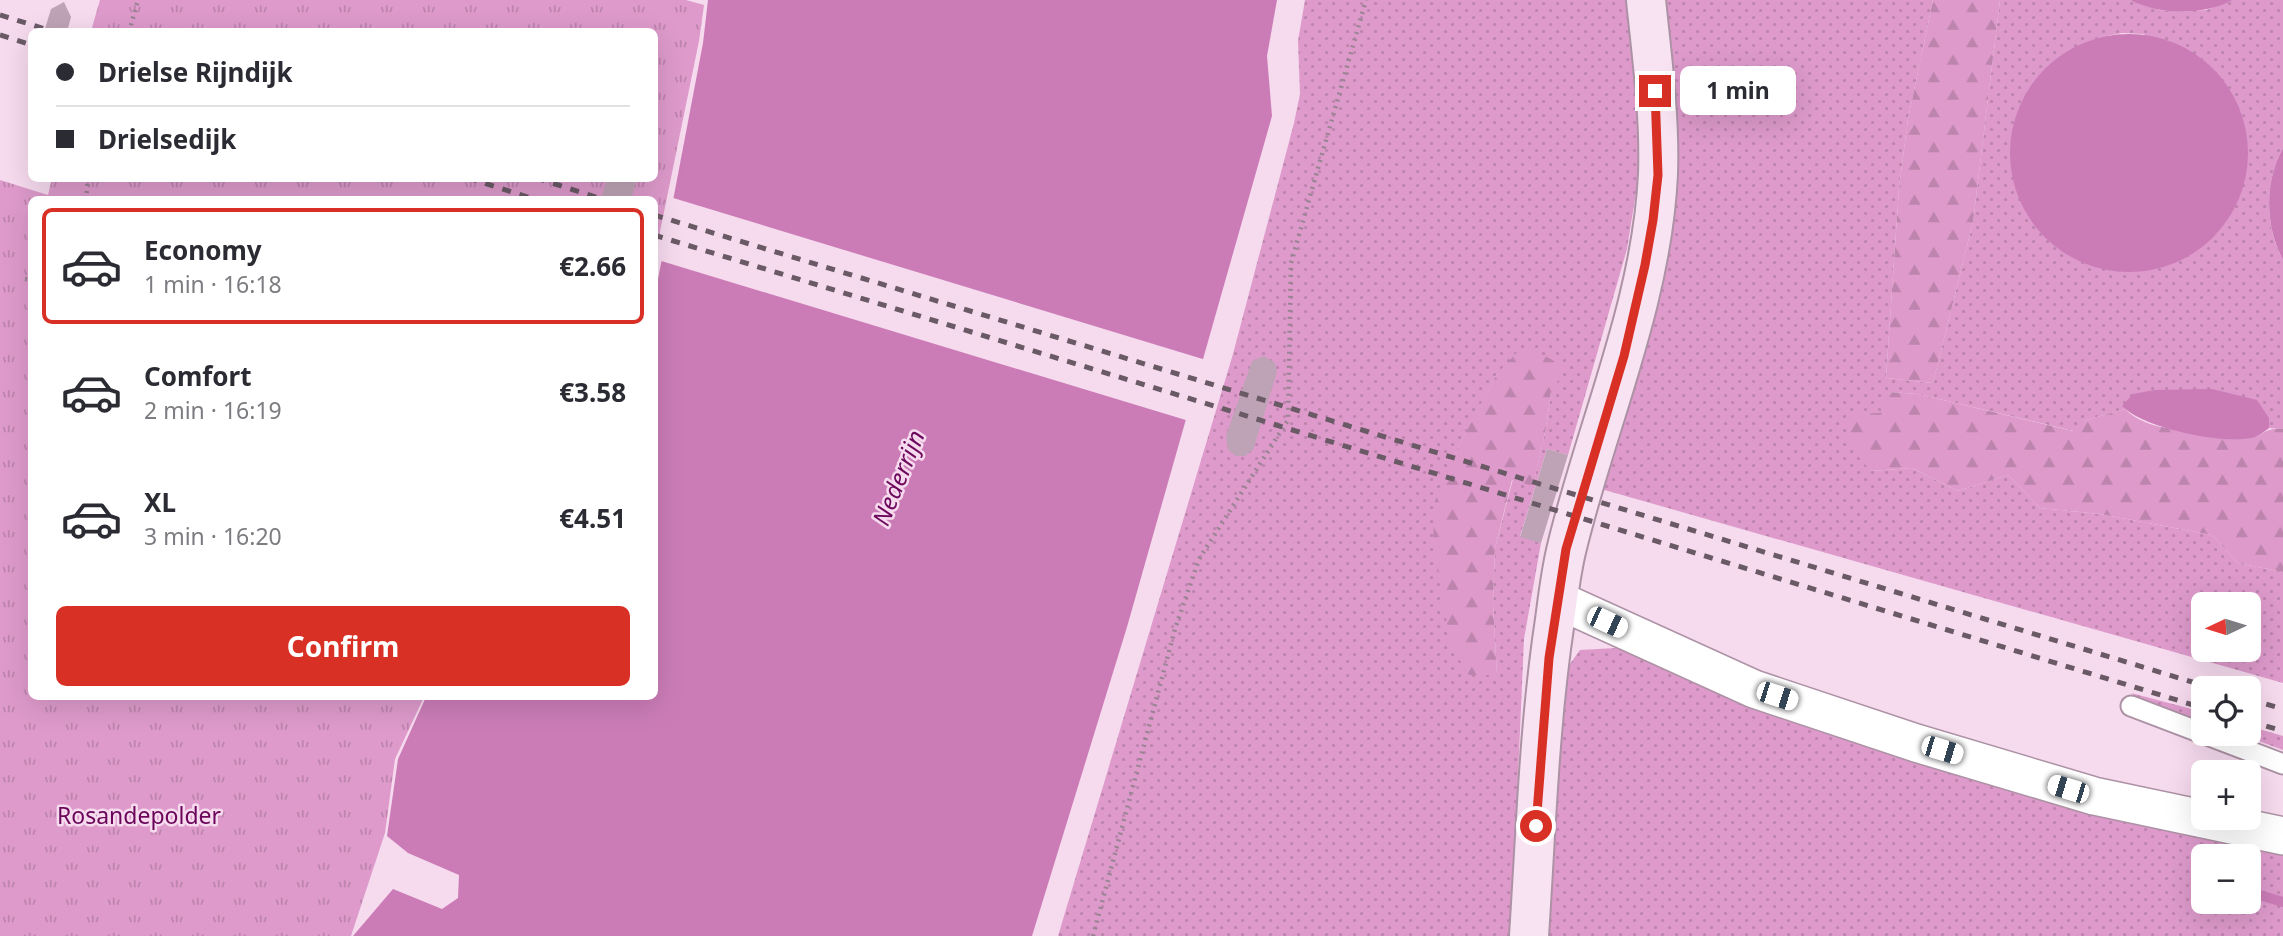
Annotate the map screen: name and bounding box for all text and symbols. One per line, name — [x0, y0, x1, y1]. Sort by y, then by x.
text: Drielse Rijndijk — [98, 54, 293, 90]
callout: 1 min — [1680, 66, 1795, 116]
text: 1 min — [1706, 74, 1770, 106]
route end — [1639, 75, 1671, 107]
text: Drielsedijk — [98, 121, 236, 157]
text: Economy — [144, 232, 262, 268]
icon: car — [60, 235, 123, 298]
text: €2.66 — [559, 248, 626, 284]
text: 1 min · 16:18 — [144, 268, 282, 300]
text: Comfort — [144, 358, 252, 394]
icon: car — [60, 361, 123, 424]
text: €3.58 — [559, 374, 626, 410]
text: 2 min · 16:19 — [144, 394, 282, 426]
water label: Nederrijn — [864, 425, 932, 530]
text: XL — [144, 484, 176, 520]
icon: car — [60, 487, 123, 550]
text: €4.51 — [559, 500, 626, 536]
text: 3 min · 16:20 — [144, 520, 282, 552]
north arrow — [2191, 592, 2261, 662]
map controls — [2191, 592, 2261, 914]
car — [1584, 604, 1631, 640]
button: Confirm — [56, 606, 630, 686]
button: locate — [2191, 676, 2261, 746]
car — [1754, 680, 1801, 712]
car — [1919, 734, 1966, 766]
button: + — [2191, 760, 2261, 830]
car — [2045, 773, 2092, 805]
park label: Rosandepolder — [57, 799, 222, 831]
route start — [1520, 810, 1552, 842]
button: − — [2191, 844, 2261, 914]

